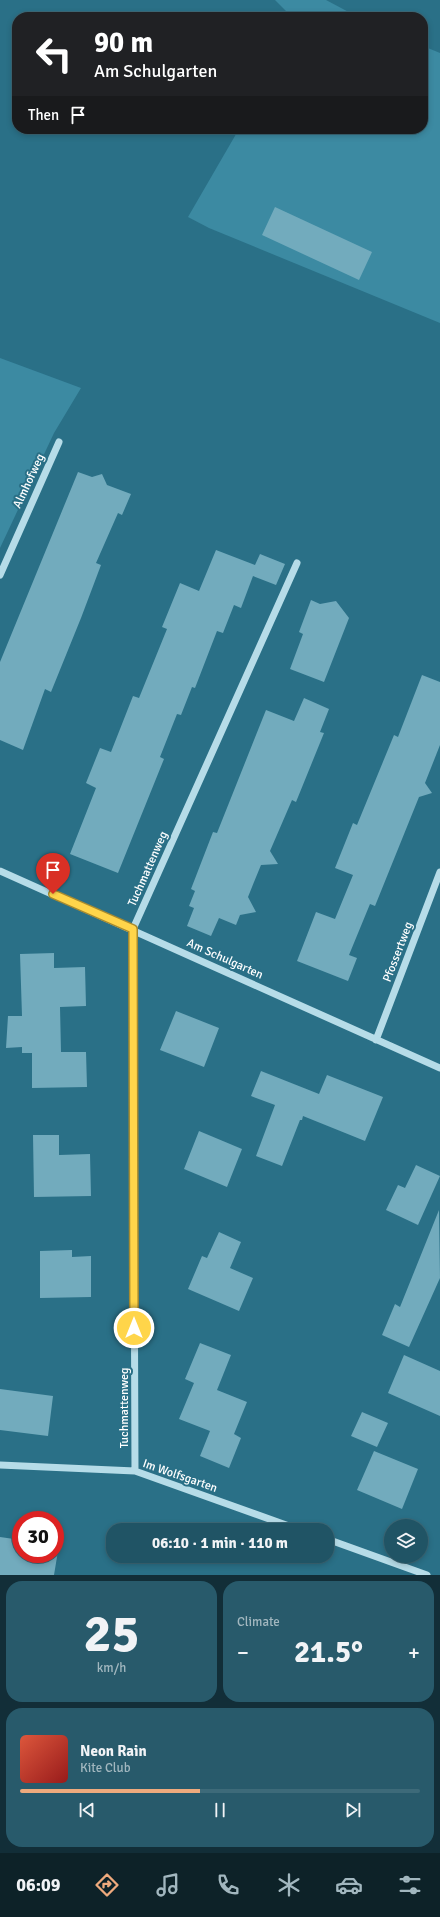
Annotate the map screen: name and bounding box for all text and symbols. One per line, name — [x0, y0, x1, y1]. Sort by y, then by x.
text: 90 m — [94, 26, 153, 60]
icon: left — [28, 28, 80, 80]
text: Am Schulgarten — [94, 60, 217, 82]
icon: arrive — [67, 104, 89, 126]
text: Then — [28, 106, 59, 124]
street label: Almhofweg — [10, 451, 48, 511]
street label: Tuchmattenweg — [125, 829, 171, 909]
pin — [36, 853, 70, 894]
icon: arrive — [42, 859, 64, 881]
street label: Pfossertweg — [380, 920, 416, 984]
street label: Am Schulgarten — [184, 935, 266, 983]
position arrow — [113, 1307, 155, 1349]
street label: Tuchmattenweg — [117, 1368, 132, 1448]
street label: Im Wolfsgarten — [141, 1456, 219, 1496]
speed limit sign: 30 — [12, 1511, 64, 1563]
map controls — [384, 1519, 428, 1563]
button: layers — [384, 1519, 428, 1563]
text: 06:10 · 1 min · 110 m — [152, 1534, 288, 1552]
text: 25 — [83, 1602, 140, 1666]
text: Climate — [237, 1614, 280, 1630]
text: 21.5° — [294, 1634, 363, 1671]
text: − — [237, 1639, 249, 1666]
text: + — [408, 1639, 420, 1666]
text: km/h — [97, 1660, 126, 1676]
text: Neon Rain — [80, 1742, 147, 1760]
text: Kite Club — [80, 1760, 131, 1776]
icon: previous — [76, 1799, 98, 1821]
icon: pause — [209, 1799, 231, 1821]
icon: next — [342, 1799, 364, 1821]
icon: directions — [93, 1871, 121, 1899]
icon: music — [154, 1871, 182, 1899]
icon: phone — [214, 1871, 242, 1899]
icon: climate — [275, 1871, 303, 1899]
icon: car — [335, 1871, 363, 1899]
icon: filters — [396, 1871, 424, 1899]
text: 06:09 — [16, 1874, 60, 1896]

